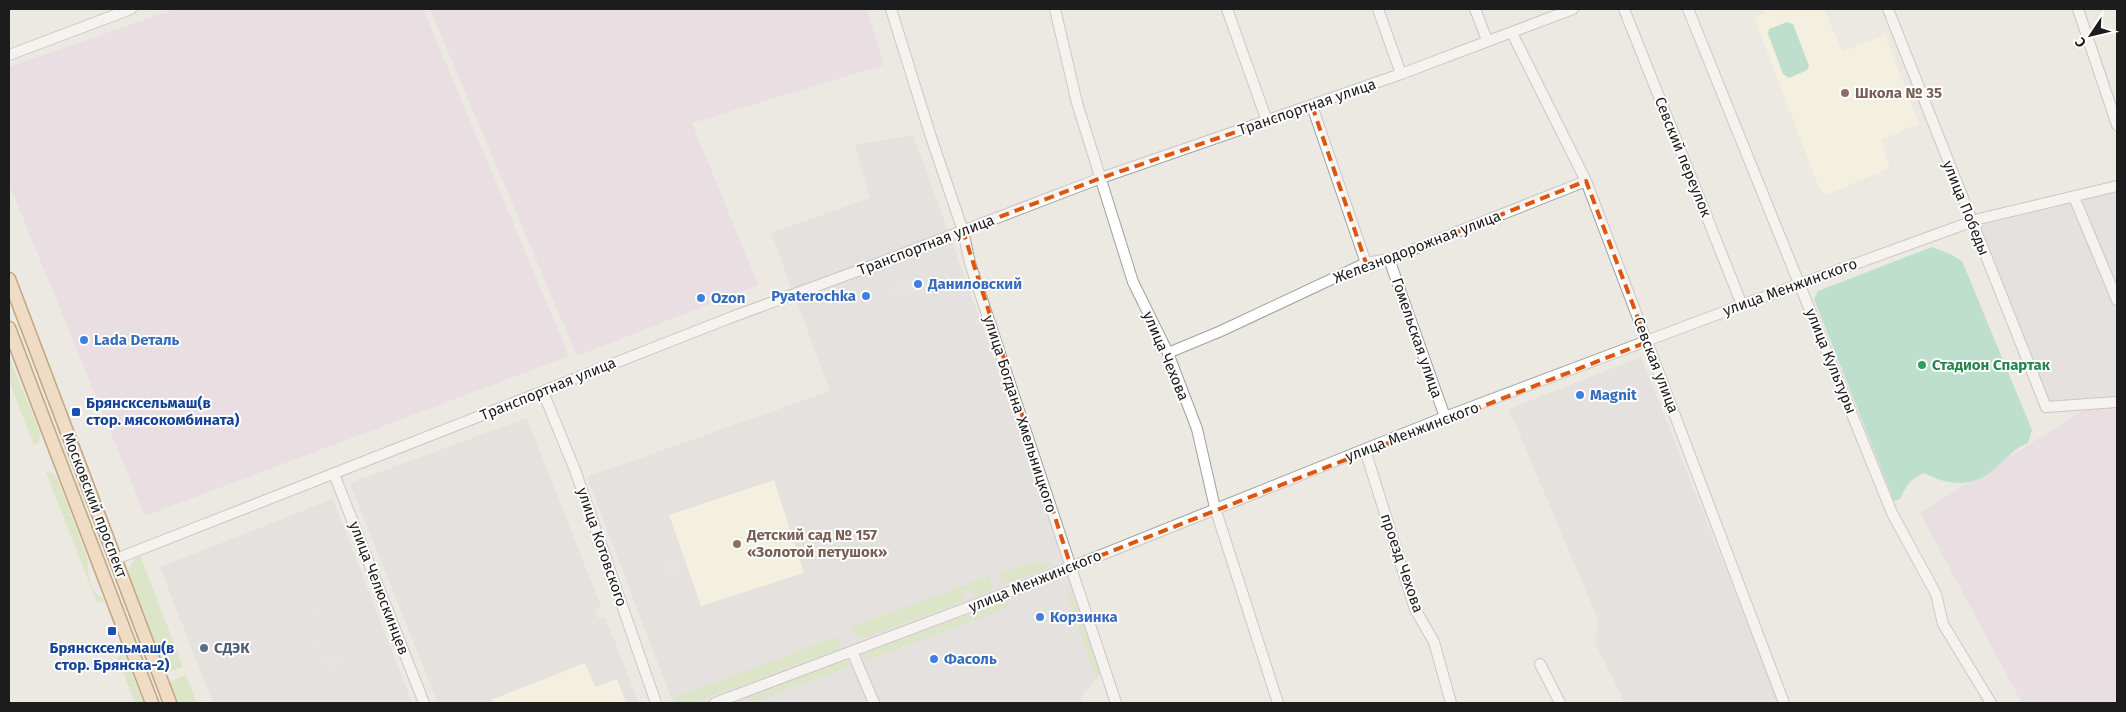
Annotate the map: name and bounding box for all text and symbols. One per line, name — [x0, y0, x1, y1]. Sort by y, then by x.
north arrow — [2066, 10, 2116, 60]
text: С — [2071, 34, 2090, 50]
street label: Транспортная улица — [1236, 75, 1378, 139]
place label: Школа № 35 — [1855, 84, 1942, 102]
marker: Школа № 35 — [1839, 87, 1851, 99]
street label: Севский переулок — [1651, 94, 1715, 220]
street label: улица Победы — [1939, 158, 1993, 258]
street label: Железнодорожная улица — [1331, 207, 1503, 287]
street label: Транспортная улица — [855, 211, 997, 279]
street label: улица Менжинского — [1720, 254, 1860, 320]
place label: Даниловский — [927, 275, 1022, 293]
street label: Гомельская улица — [1388, 275, 1446, 401]
marker: Даниловский — [912, 278, 924, 290]
place label: Pyaterochka — [771, 287, 856, 305]
place label: Ozon — [711, 289, 745, 307]
marker: Pyaterochka — [860, 290, 872, 302]
marker: Ozon — [695, 292, 707, 304]
street label: улица Культуры — [1802, 306, 1860, 416]
street label: улица Чехова — [1139, 309, 1193, 403]
street label: улица Богдана Хмельницкого — [979, 313, 1061, 515]
street label: Севская улица — [1629, 314, 1683, 416]
place label: Lada Dеталь — [94, 331, 179, 349]
marker: Lada Dеталь — [78, 334, 90, 346]
street label: Транспортная улица — [478, 354, 618, 424]
place label: Стадион Спартак — [1932, 356, 2051, 374]
marker: Стадион Спартак — [1916, 359, 1928, 371]
place label: Magnit — [1590, 386, 1637, 404]
marker: Magnit — [1574, 389, 1586, 401]
place label: Брянсксельмаш(в стор. мясокомбината) — [86, 394, 239, 429]
street label: улица Менжинского — [1343, 398, 1481, 466]
marker: Брянсксельмаш(в стор. мясокомбината) — [70, 406, 82, 418]
street label: Московский проспект — [59, 430, 131, 581]
street label: улица Котовского — [573, 485, 631, 609]
street label: проезд Чехова — [1377, 511, 1427, 615]
street label: улица Челюскинцев — [345, 519, 413, 657]
place label: Детский сад № 157 «Золотой петушок» — [746, 526, 887, 561]
marker: Детский сад № 157 «Золотой петушок» — [731, 538, 743, 550]
street label: улица Менжинского — [966, 546, 1104, 616]
place label: Корзинка — [1050, 608, 1118, 626]
marker: Корзинка — [1034, 611, 1046, 623]
marker: Брянсксельмаш(в стор. Брянска-2) — [106, 625, 118, 637]
place label: Брянсксельмаш(в стор. Брянска-2) — [50, 639, 174, 674]
place label: СДЭК — [214, 639, 250, 657]
marker: СДЭК — [198, 642, 210, 654]
place label: Фасоль — [944, 650, 997, 668]
marker: Фасоль — [928, 653, 940, 665]

